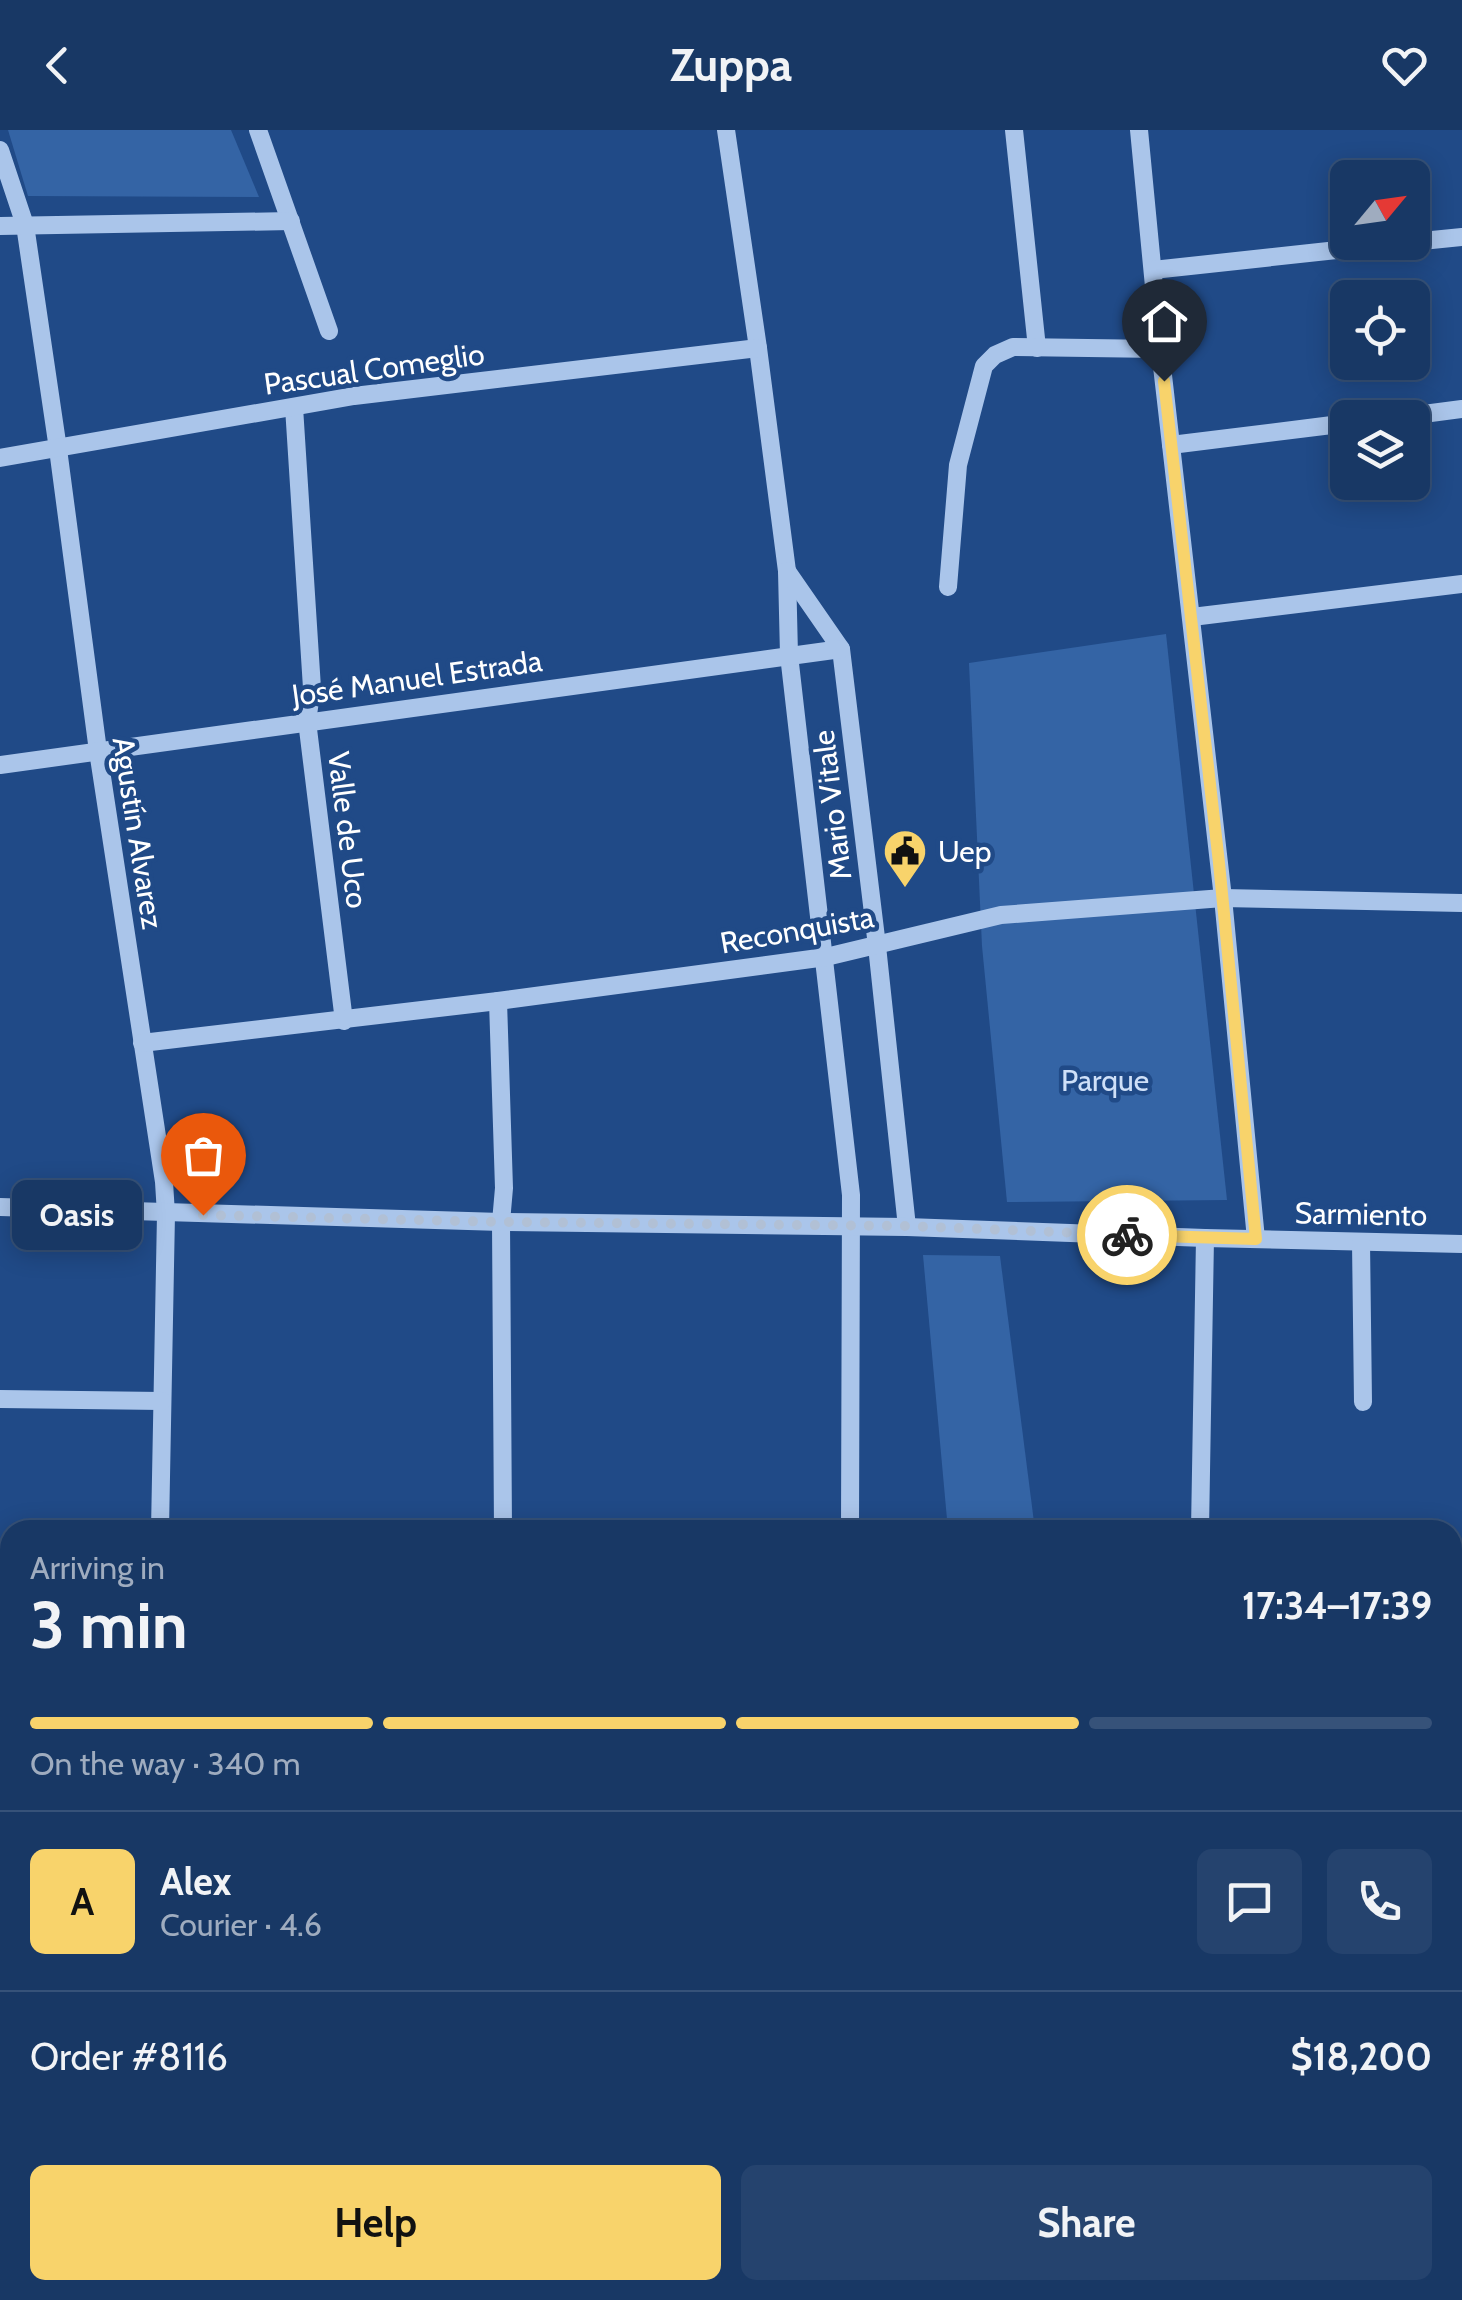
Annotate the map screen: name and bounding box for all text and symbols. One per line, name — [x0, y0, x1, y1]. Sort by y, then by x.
icon: back — [30, 38, 85, 93]
text: Zuppa — [670, 38, 792, 92]
icon: heart — [1377, 38, 1432, 93]
north arrow — [1330, 160, 1430, 260]
map controls — [1330, 160, 1430, 500]
pin — [1122, 279, 1207, 382]
button: locate — [1330, 280, 1430, 380]
icon: home — [1137, 294, 1192, 349]
street label: Pascual Comeglio — [261, 335, 487, 403]
button: layers — [1330, 400, 1430, 500]
street label: José Manuel Estrada — [289, 642, 545, 714]
street label: Mario Vitale — [804, 728, 860, 882]
street label: Agustín Alvarez — [105, 734, 171, 932]
street label: Valle de Uco — [320, 750, 376, 910]
public building icon: Uep — [882, 828, 928, 889]
place label: Uep — [938, 833, 991, 870]
street label: Reconquista — [717, 898, 877, 962]
park label: Parque — [1061, 1062, 1149, 1099]
pin — [161, 1113, 246, 1216]
icon: bag — [176, 1128, 231, 1183]
callout: Oasis — [13, 1180, 143, 1250]
courier — [1077, 1185, 1177, 1285]
street label: Sarmiento — [1294, 1194, 1428, 1234]
text: Oasis — [40, 1195, 114, 1234]
icon: bike — [1100, 1208, 1155, 1263]
text: Arriving in — [30, 1548, 165, 1587]
text: 17:34–17:39 — [1242, 1582, 1432, 1629]
text: 3 min — [30, 1585, 188, 1664]
text: On the way · 340 m — [30, 1744, 301, 1783]
button: chat — [1197, 1849, 1302, 1954]
button: phone — [1327, 1849, 1432, 1954]
text: Alex — [160, 1858, 231, 1905]
text: A — [71, 1878, 94, 1925]
text: Courier · 4.6 — [160, 1905, 322, 1944]
text: Order #8116 — [30, 2033, 228, 2080]
text: $18,200 — [1290, 2033, 1432, 2080]
button: Help — [30, 2165, 721, 2280]
button: Share — [741, 2165, 1432, 2280]

